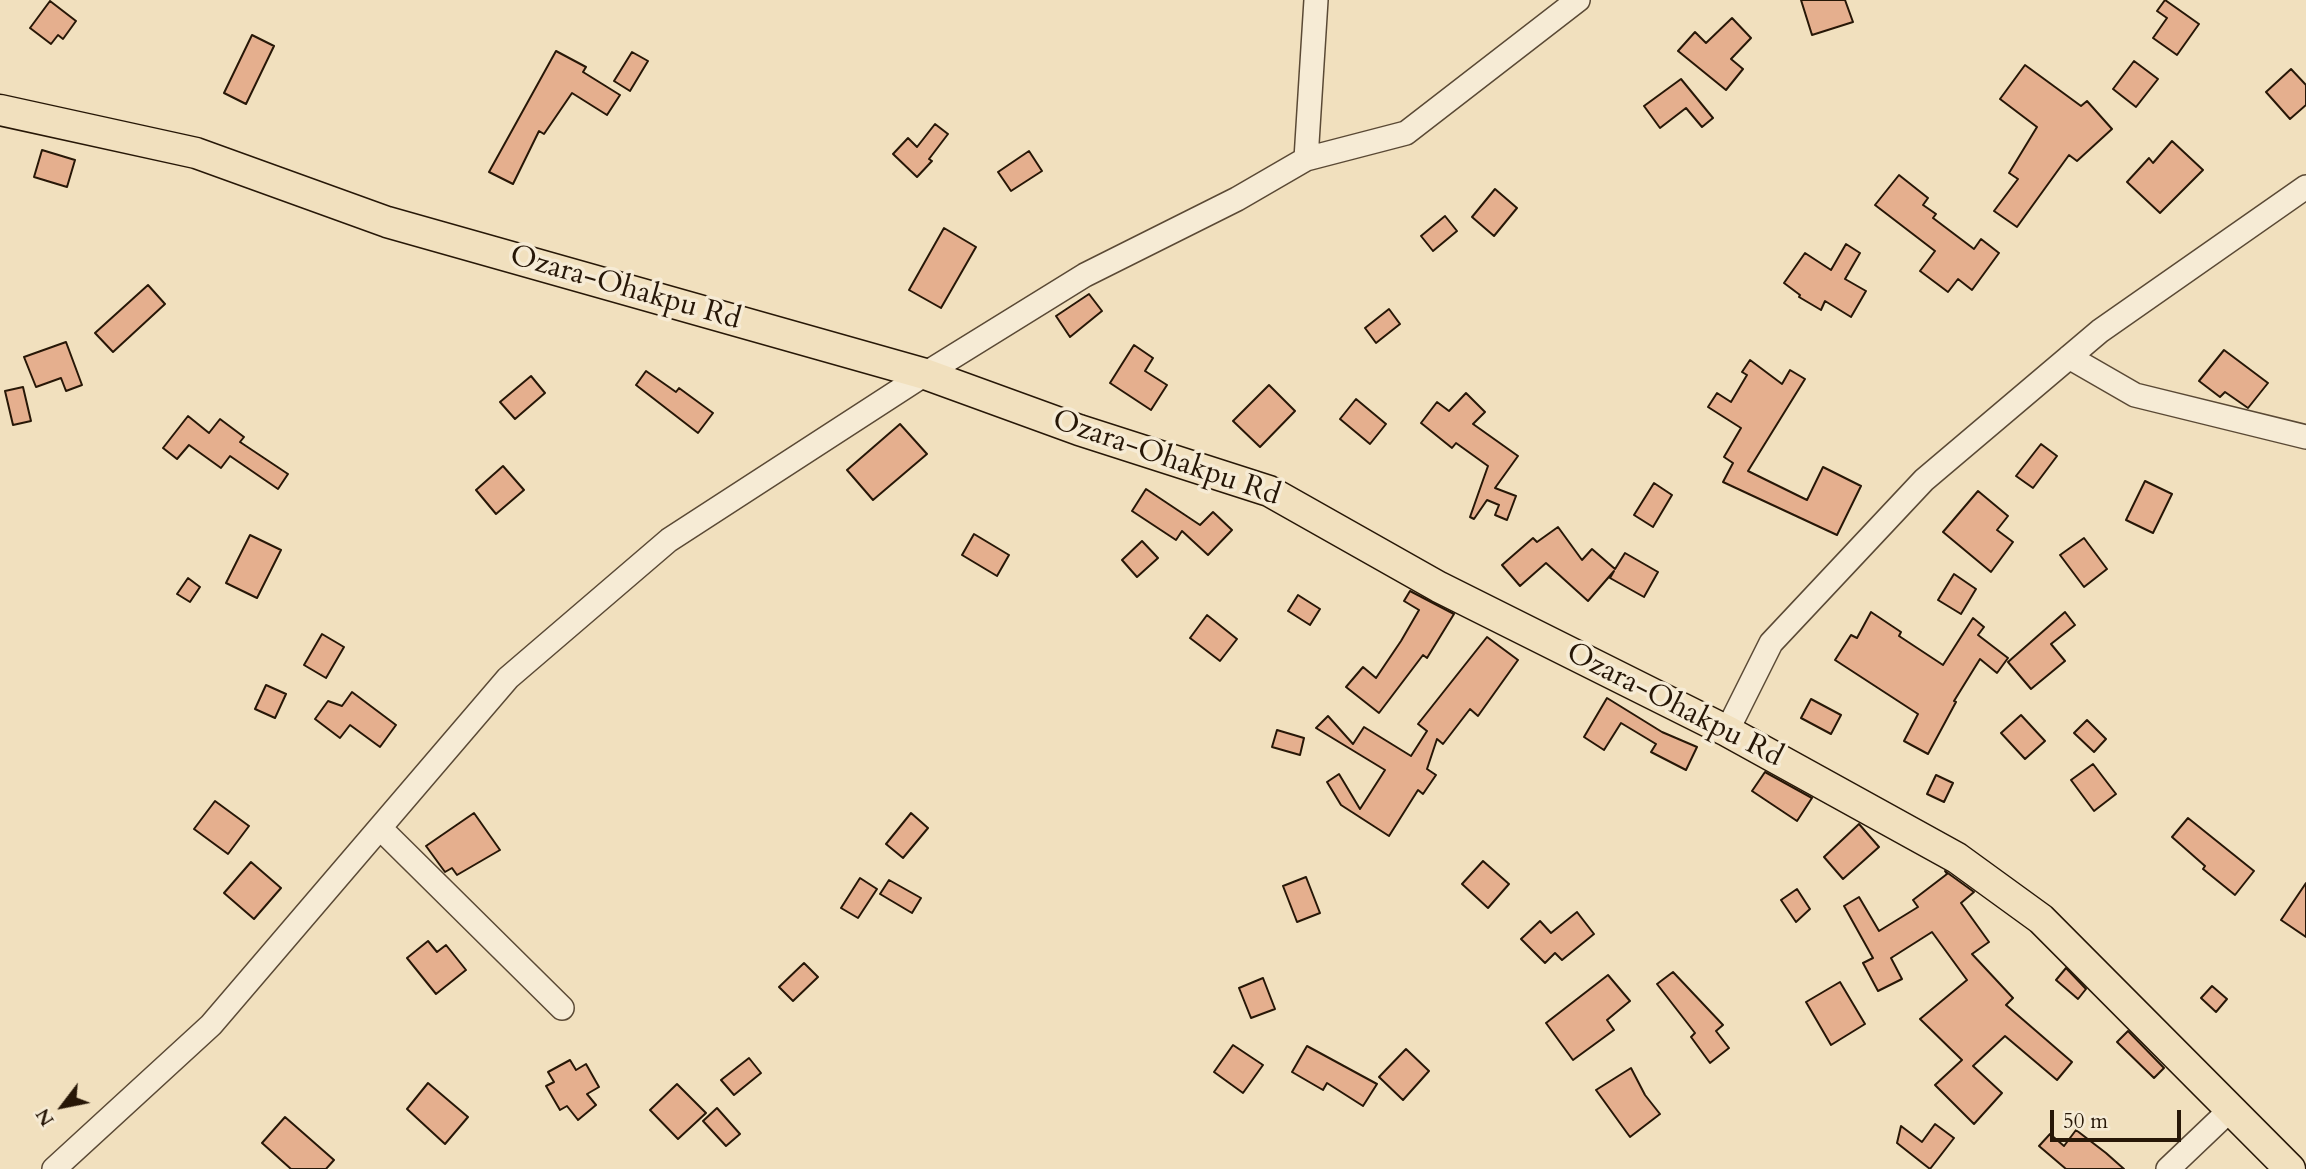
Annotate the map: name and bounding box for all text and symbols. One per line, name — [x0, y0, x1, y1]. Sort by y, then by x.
street label: Ozara-Ohakpu Rd — [506, 239, 744, 339]
street label: Ozara-Ohakpu Rd — [1048, 403, 1284, 515]
street label: Ozara-Ohakpu Rd — [1560, 636, 1788, 776]
north arrow — [28, 1071, 98, 1141]
scale bar — [2054, 1096, 2185, 1140]
text: N — [30, 1103, 61, 1131]
text: 50 m — [2063, 1107, 2108, 1136]

